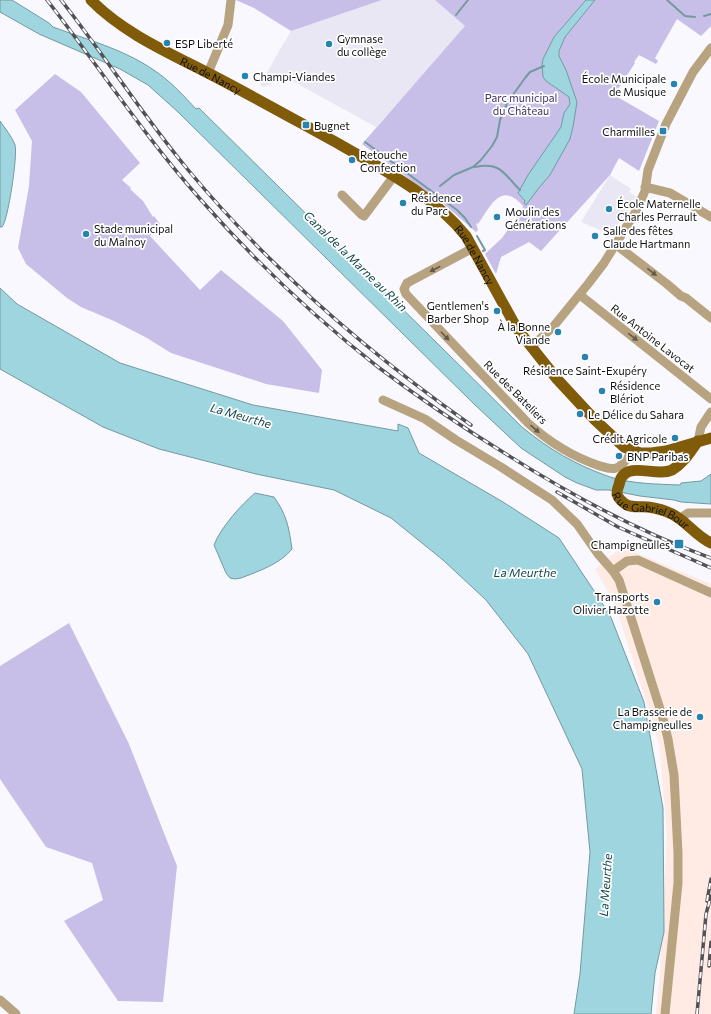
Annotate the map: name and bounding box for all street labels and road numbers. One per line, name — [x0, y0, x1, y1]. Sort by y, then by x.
street label: Rue de Nancy — [178, 54, 244, 96]
street label: Rue de Nancy — [453, 222, 498, 287]
street label: Rue Antoine Lavocat — [608, 301, 698, 375]
street label: Rue des Bateliers — [482, 358, 550, 426]
street label: Rue Gabriel Bour — [610, 490, 693, 531]

